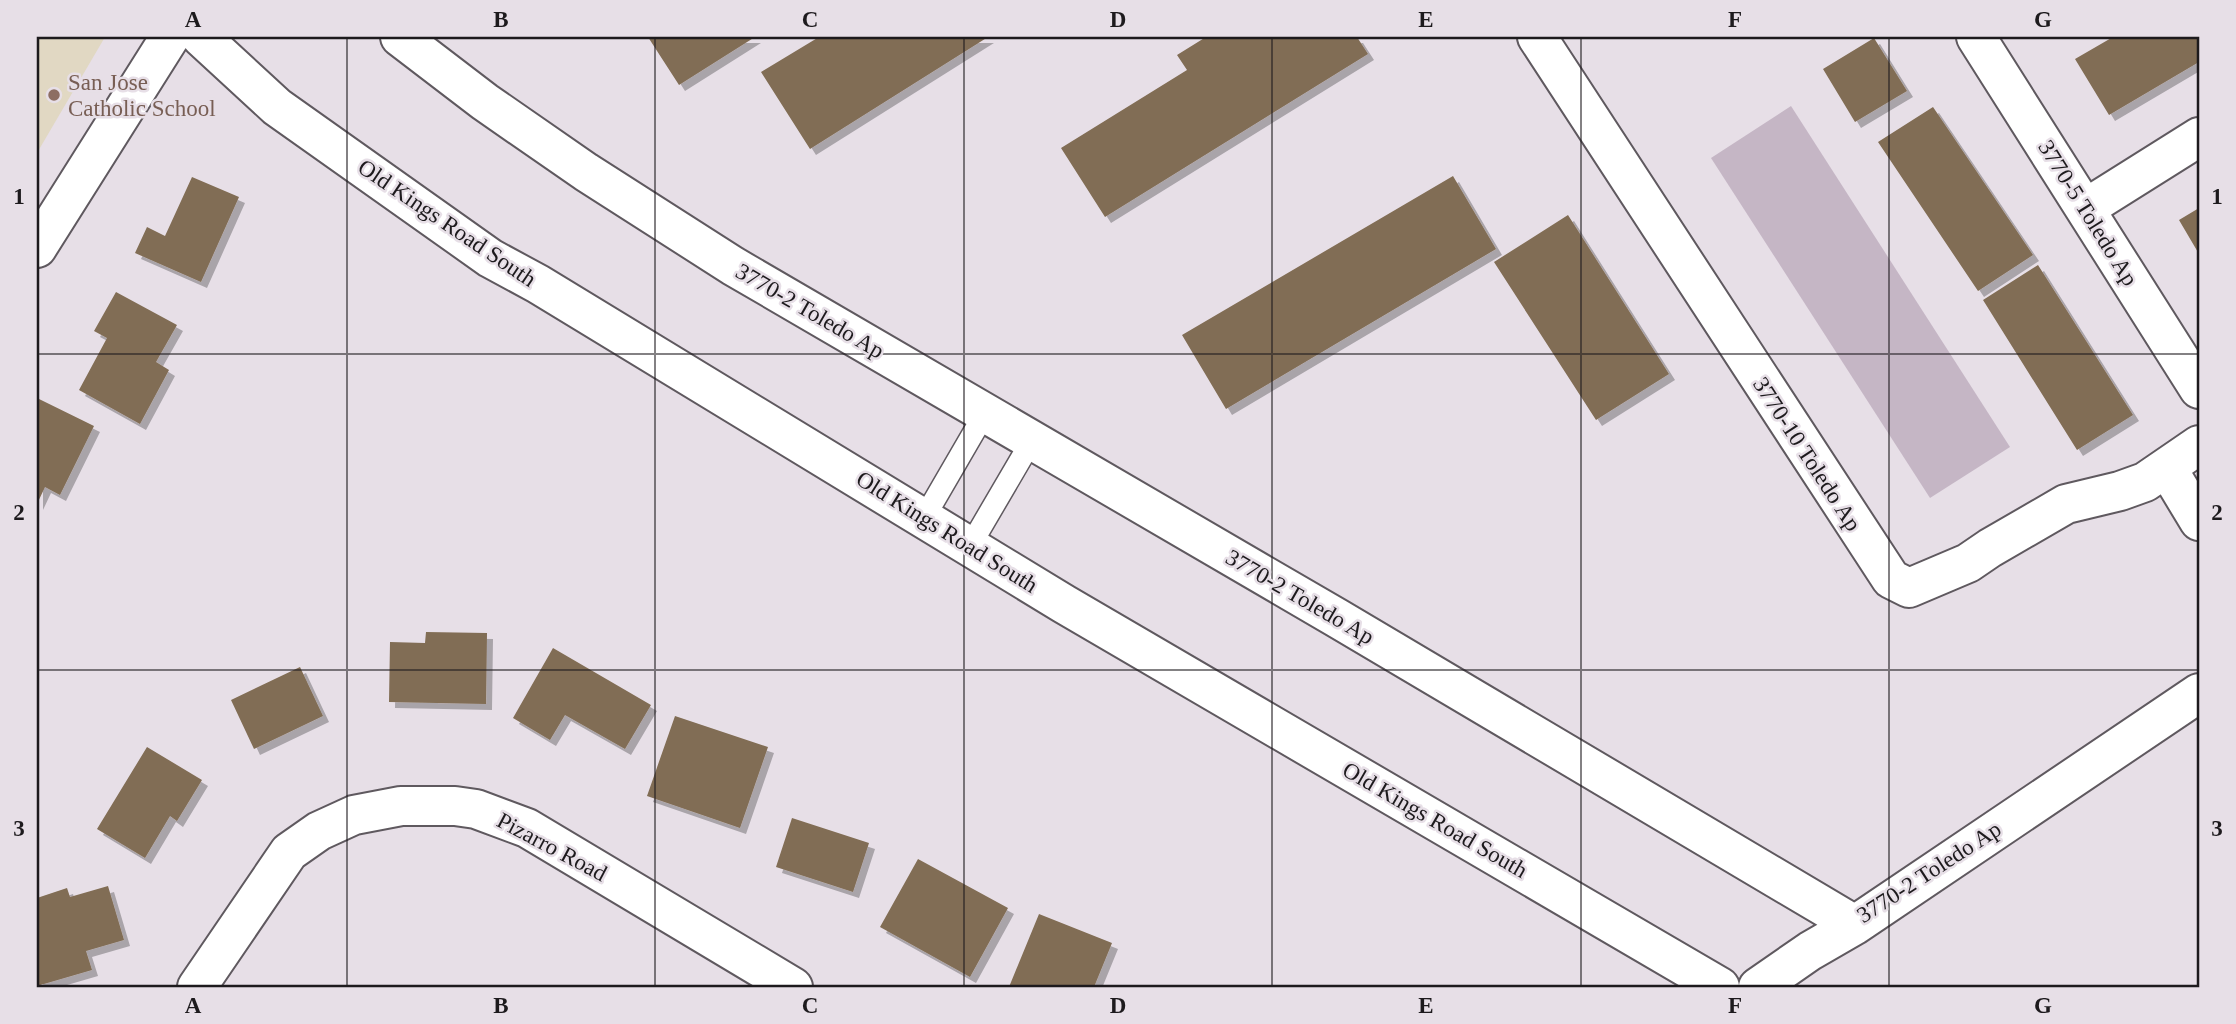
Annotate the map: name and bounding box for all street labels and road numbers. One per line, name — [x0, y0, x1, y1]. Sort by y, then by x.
street label: 3770-5 Toledo Ap — [2033, 136, 2143, 290]
street label: Old Kings Road South — [353, 154, 541, 292]
street label: 3770-2 Toledo Ap — [732, 259, 888, 363]
street label: 3770-10 Toledo Ap — [1748, 372, 1866, 536]
street label: Old Kings Road South — [852, 466, 1043, 598]
street label: 3770-2 Toledo Ap — [1222, 545, 1378, 649]
street label: Old Kings Road South — [1338, 757, 1532, 883]
street label: Pizarro Road — [493, 808, 612, 887]
street label: 3770-2 Toledo Ap — [1852, 816, 2006, 928]

